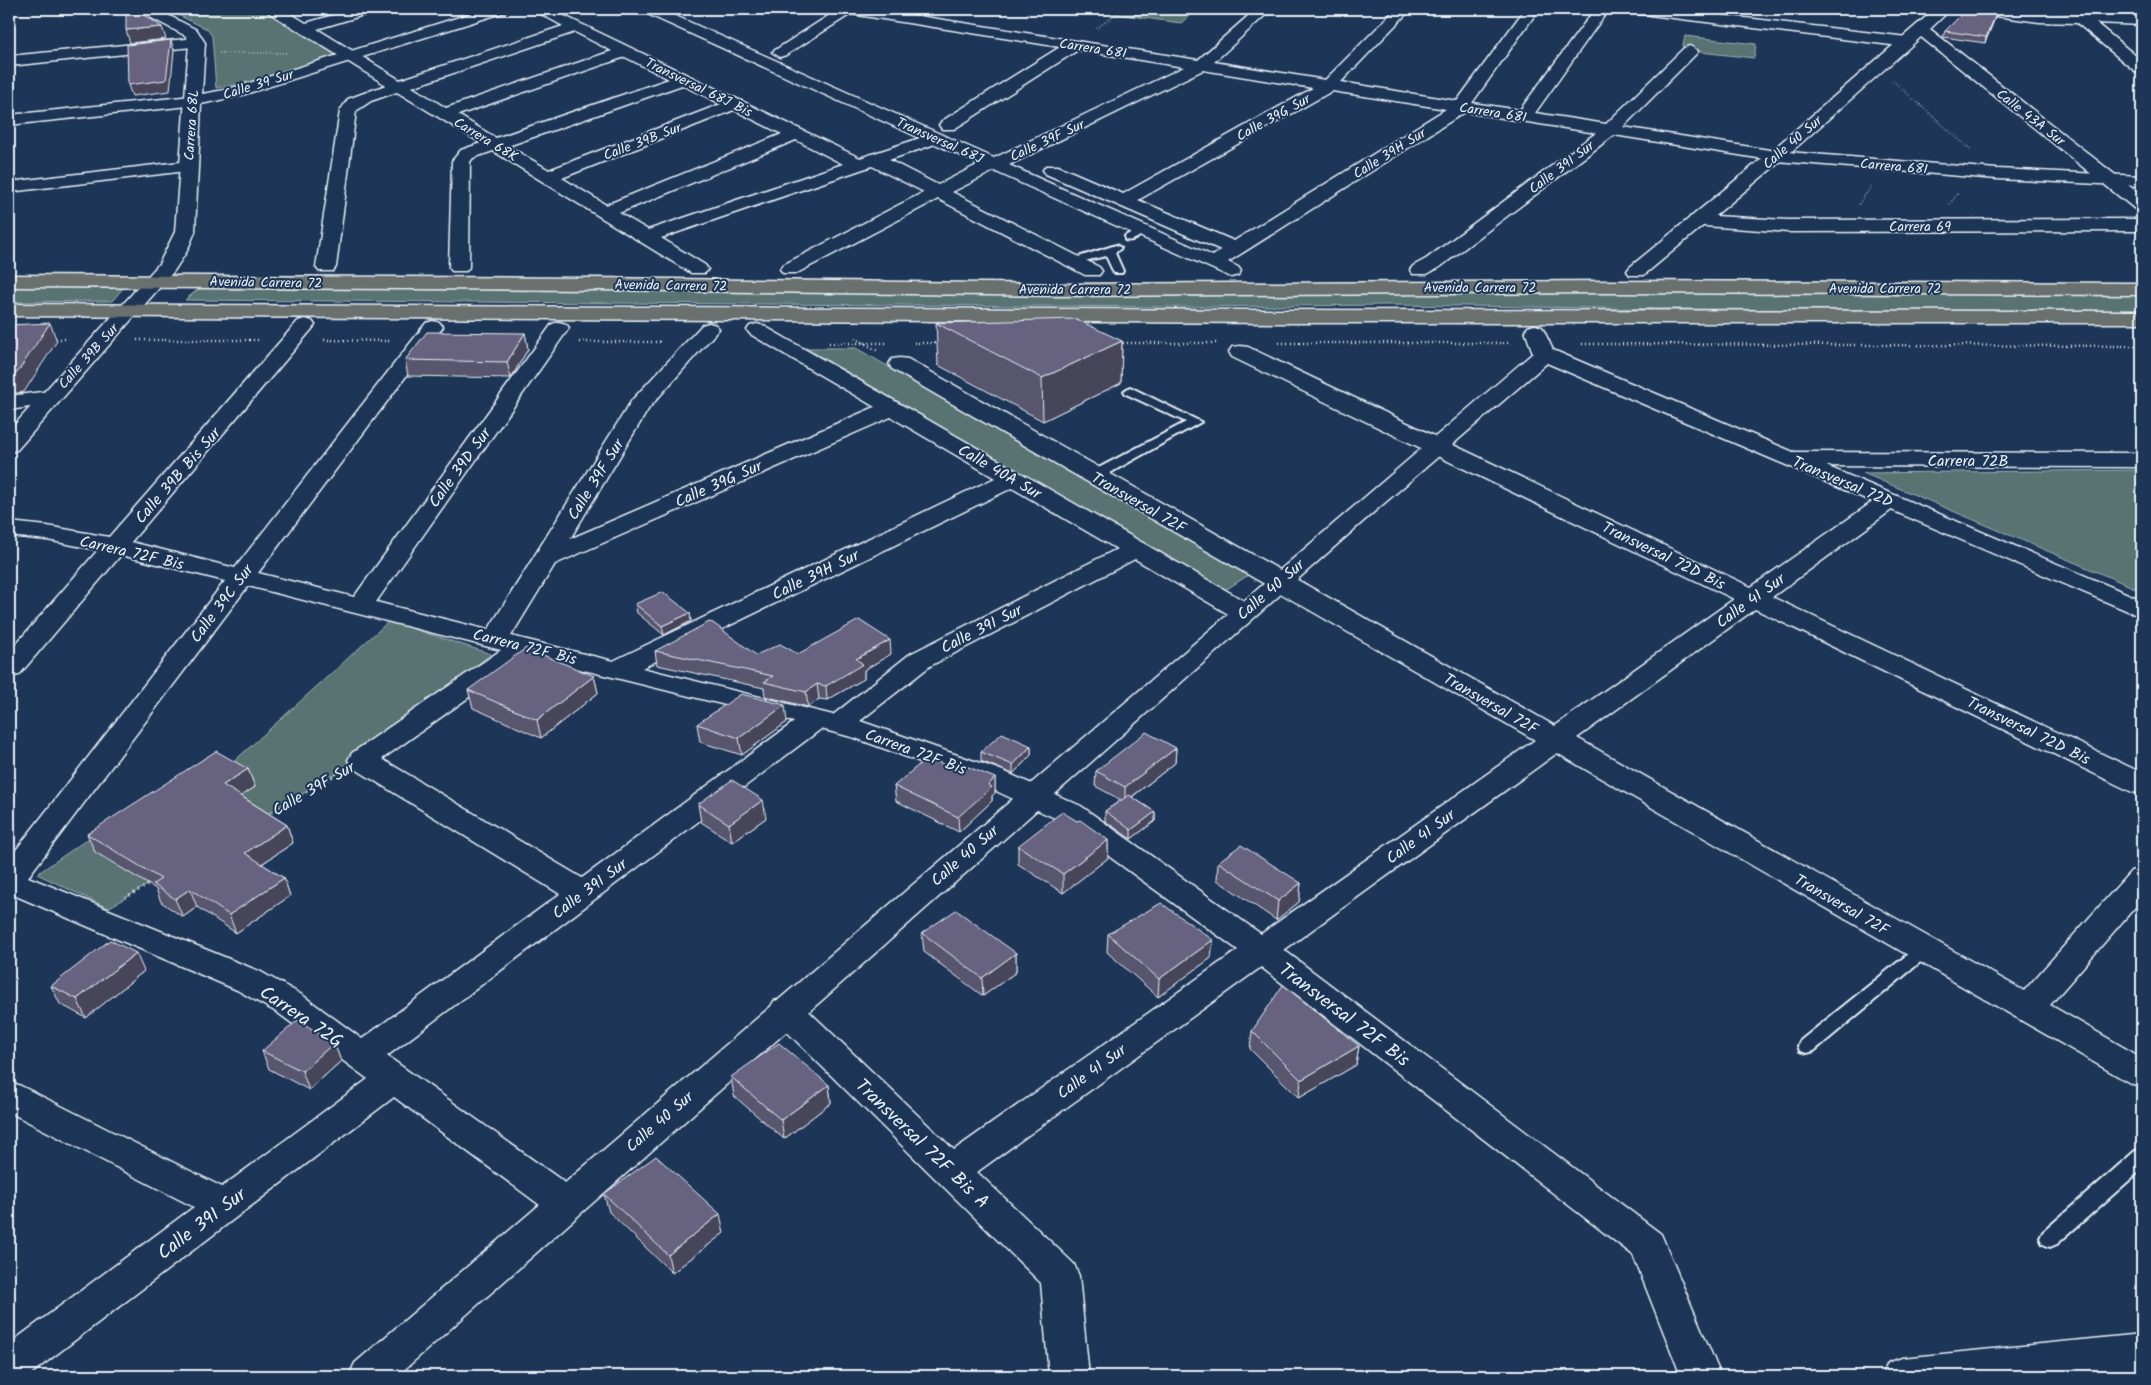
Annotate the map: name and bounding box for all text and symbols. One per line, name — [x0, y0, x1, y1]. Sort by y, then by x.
street label: Carrera 68I — [1058, 33, 1128, 65]
street label: Transversal 68J Bis — [641, 52, 756, 123]
street label: Calle 39 Sur — [220, 63, 298, 106]
street label: Calle 43A Sur — [1991, 84, 2071, 153]
street label: Calle 39G Sur — [1232, 88, 1316, 147]
street label: Carrera 68L — [179, 89, 205, 161]
street label: Carrera 68I — [1458, 97, 1528, 129]
street label: Calle 40 Sur — [1758, 110, 1828, 175]
street label: Carrera 68K — [449, 112, 523, 168]
street label: Transversal 68J — [893, 112, 987, 170]
street label: Calle 39F Sur — [1006, 113, 1090, 168]
street label: Calle 39B Sur — [600, 117, 686, 167]
street label: Calle 39H Sur — [1349, 122, 1431, 185]
street label: Calle 39I Sur — [1524, 135, 1600, 200]
street label: Carrera 68I — [1859, 153, 1929, 181]
street label: Carrera 69 — [1889, 216, 1951, 238]
street label: Avenida Carrera 72 — [209, 271, 322, 295]
street label: Avenida Carrera 72 — [614, 274, 727, 298]
street label: Avenida Carrera 72 — [1424, 277, 1536, 299]
street label: Avenida Carrera 72 — [1829, 278, 1941, 300]
street label: Avenida Carrera 72 — [1019, 279, 1131, 301]
street label: Calle 39B Sur — [53, 318, 125, 394]
street label: Calle 39B Bis Sur — [129, 421, 228, 530]
street label: Calle 39D Sur — [423, 421, 499, 513]
street label: Calle 39F Sur — [561, 433, 632, 525]
street label: Calle 40A Sur — [953, 438, 1047, 507]
street label: Carrera 72B — [1928, 449, 2008, 474]
street label: Transversal 72D — [1788, 450, 1897, 515]
street label: Calle 39G Sur — [671, 453, 768, 515]
street label: Transversal 72F — [1086, 466, 1192, 541]
street label: Transversal 72D Bis — [1597, 516, 1730, 597]
street label: Carrera 72F Bis — [77, 529, 186, 578]
street label: Calle 39H Sur — [768, 543, 865, 607]
street label: Calle 40 Sur — [1231, 552, 1312, 627]
street label: Calle 39C Sur — [184, 558, 261, 649]
street label: Calle 41 Sur — [1711, 567, 1792, 635]
street label: Calle 39I Sur — [937, 597, 1028, 661]
street label: Carrera 72F Bis — [470, 622, 579, 672]
street label: Transversal 72F — [1438, 667, 1544, 742]
street label: Transversal 72D Bis — [1962, 691, 2095, 772]
street label: Carrera 72F Bis — [861, 722, 970, 782]
street label: Calle 39F Sur — [268, 755, 361, 823]
street label: Calle 41 Sur — [1381, 803, 1462, 871]
street label: Calle 40 Sur — [925, 818, 1006, 893]
street label: Calle 39I Sur — [547, 852, 634, 926]
street label: Transversal 72F — [1789, 868, 1895, 943]
street label: Transversal 72F Bis — [1272, 956, 1416, 1075]
street label: Carrera 72G — [253, 978, 349, 1057]
street label: Calle 41 Sur — [1052, 1038, 1133, 1106]
street label: Transversal 72F Bis A — [848, 1072, 996, 1217]
street label: Calle 40 Sur — [620, 1084, 701, 1159]
street label: Calle 39I Sur — [151, 1180, 254, 1268]

